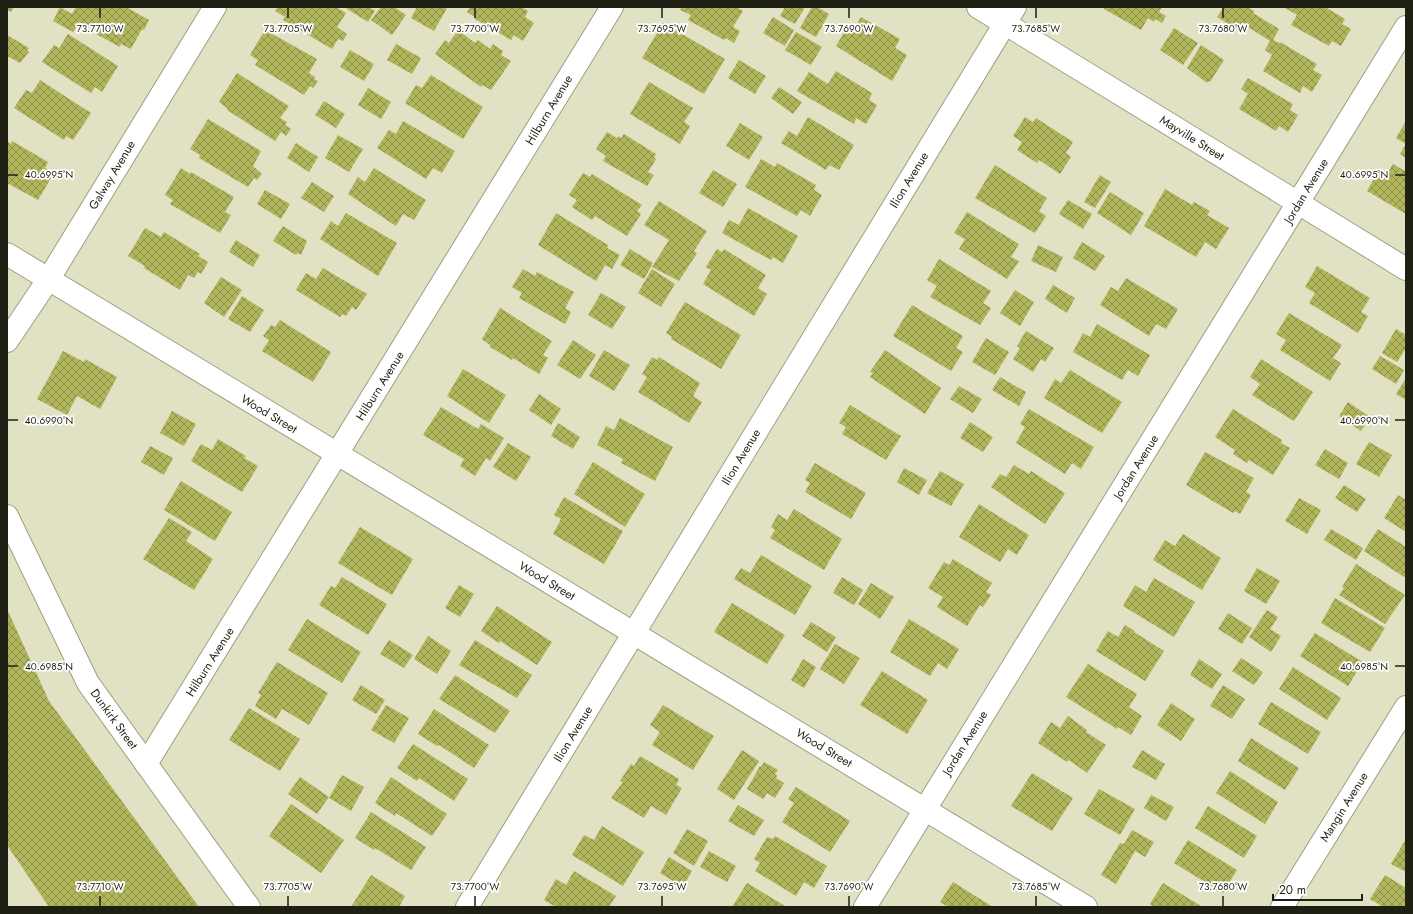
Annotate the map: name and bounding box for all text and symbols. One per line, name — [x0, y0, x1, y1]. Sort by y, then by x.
text: 73.7710°W — [76, 21, 124, 36]
text: 73.7705°W — [264, 21, 312, 36]
text: 73.7700°W — [451, 21, 499, 36]
text: 73.7695°W — [638, 21, 686, 36]
text: 73.7690°W — [824, 21, 874, 36]
text: 73.7685°W — [1012, 21, 1060, 36]
text: 73.7680°W — [1199, 21, 1247, 36]
street label: Hilburn Avenue — [521, 72, 577, 148]
street label: Mayville Street — [1156, 111, 1228, 165]
street label: Galway Avenue — [84, 137, 140, 213]
street label: Ilion Avenue — [885, 149, 933, 211]
street label: Jordan Avenue — [1278, 155, 1333, 229]
text: 40.6995°N — [25, 167, 73, 182]
text: 40.6995°N — [1340, 167, 1388, 182]
street label: Hilburn Avenue — [351, 348, 409, 424]
street label: Wood Street — [237, 390, 301, 438]
text: 40.6990°N — [25, 413, 73, 428]
text: 40.6990°N — [1340, 413, 1388, 428]
street label: Ilion Avenue — [717, 426, 765, 488]
street label: Jordan Avenue — [1108, 431, 1163, 505]
street label: Wood Street — [515, 557, 579, 605]
street label: Hilburn Avenue — [181, 624, 239, 700]
text: 40.6985°N — [25, 659, 73, 674]
text: 40.6985°N — [1340, 659, 1388, 674]
street label: Dunkirk Street — [86, 685, 142, 753]
street label: Ilion Avenue — [549, 703, 597, 765]
street label: Jordan Avenue — [937, 707, 992, 781]
street label: Wood Street — [792, 724, 856, 772]
street label: Mangin Avenue — [1315, 769, 1373, 845]
scale bar — [1273, 876, 1362, 902]
text: 73.7710°W — [76, 879, 124, 894]
text: 73.7705°W — [264, 879, 312, 894]
text: 73.7700°W — [451, 879, 499, 894]
text: 73.7695°W — [638, 879, 686, 894]
text: 73.7690°W — [824, 879, 874, 894]
text: 73.7685°W — [1012, 879, 1060, 894]
text: 73.7680°W — [1199, 879, 1247, 894]
text: 20 m — [1279, 881, 1306, 899]

